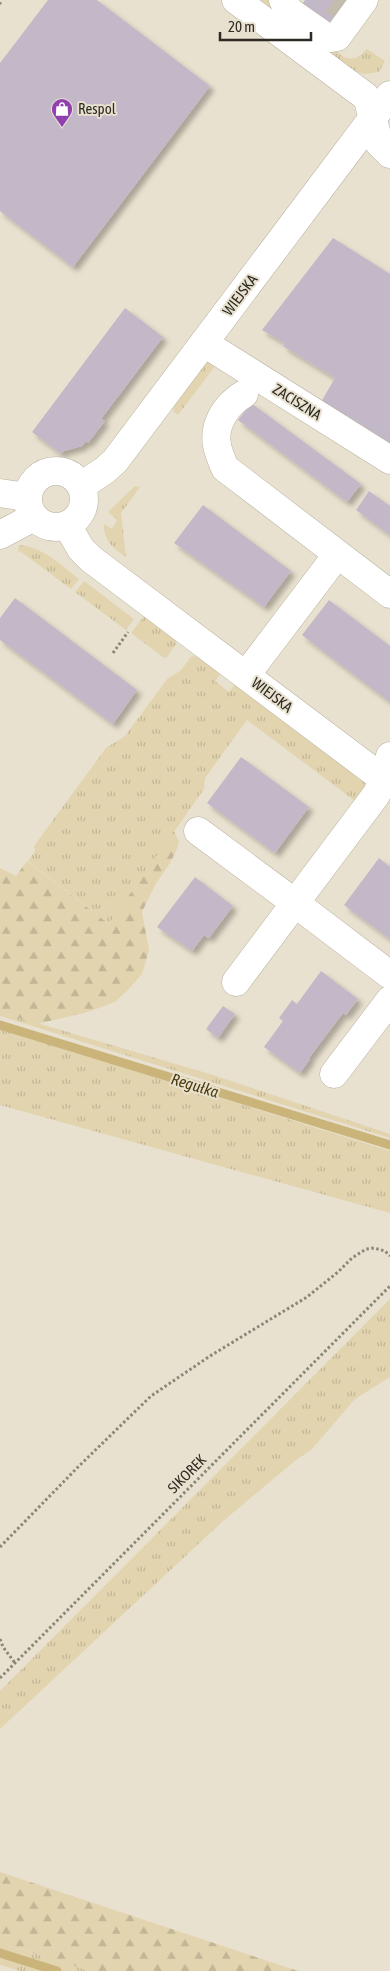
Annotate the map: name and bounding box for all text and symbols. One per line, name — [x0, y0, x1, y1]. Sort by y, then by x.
scale bar — [220, 10, 311, 42]
text: 20 m — [228, 18, 255, 35]
shop icon: Respol — [50, 97, 74, 128]
place label: Respol — [78, 100, 116, 117]
street label: WIEJSKA — [219, 270, 261, 319]
street label: ZACISZNA — [270, 380, 325, 423]
street label: WIEJSKA — [248, 674, 297, 716]
water label: Regułka — [169, 1069, 221, 1102]
street label: SIKOREK — [164, 1451, 210, 1496]

